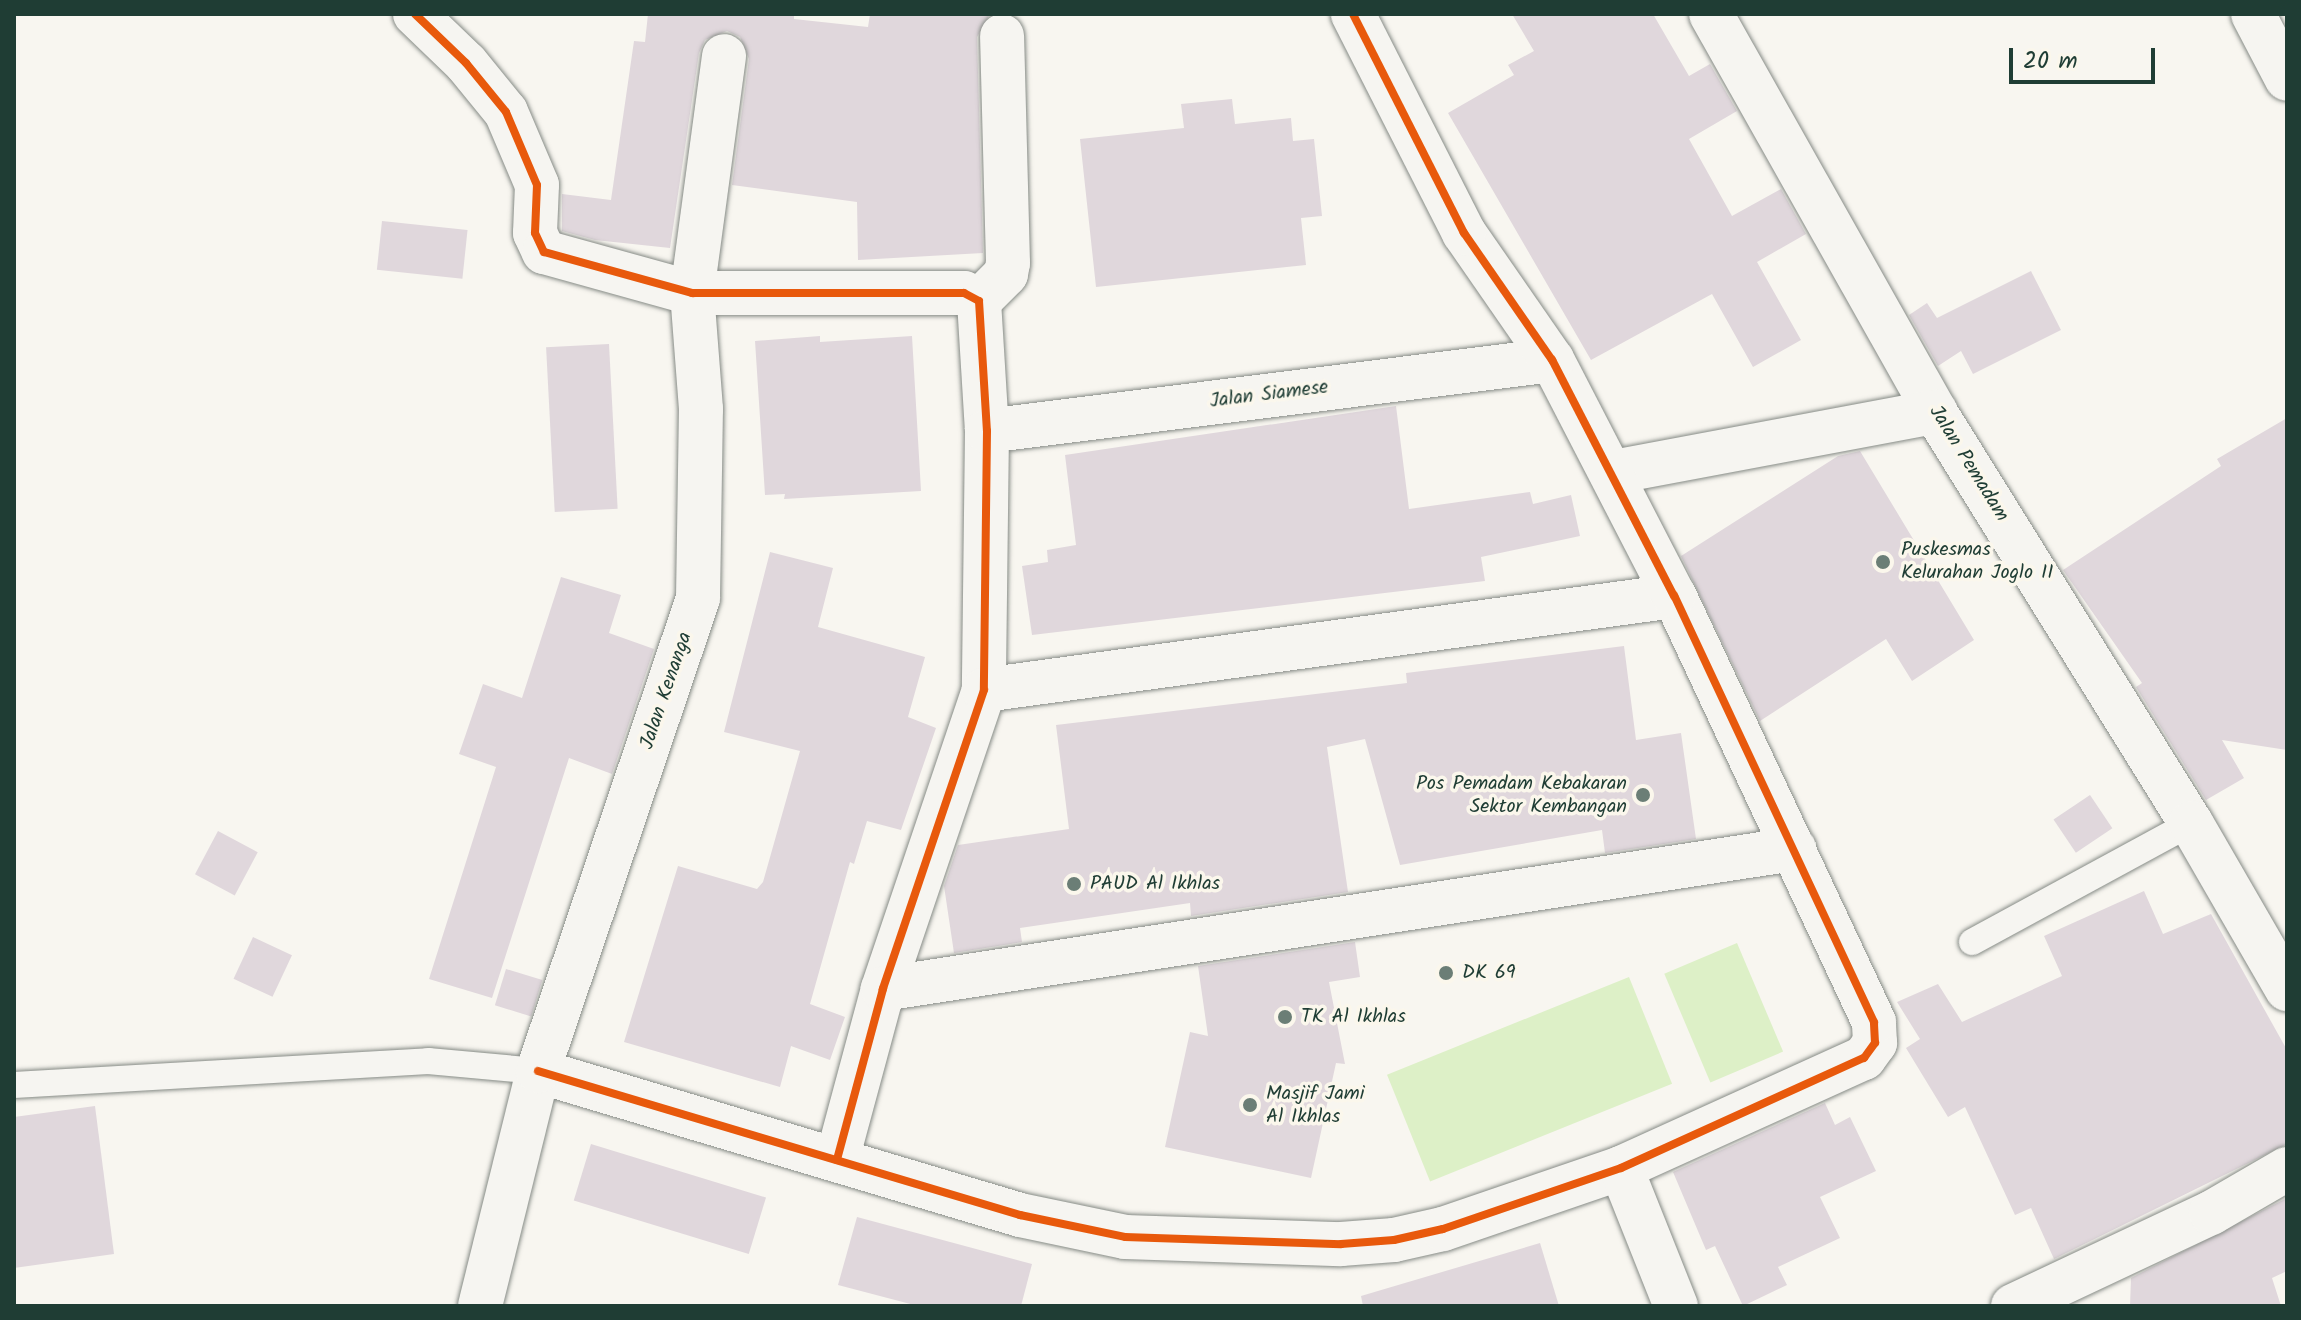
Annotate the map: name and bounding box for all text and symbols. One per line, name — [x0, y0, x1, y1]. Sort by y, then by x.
scale bar — [2013, 32, 2159, 82]
text: 20 m — [2023, 42, 2078, 81]
street label: Jalan Siamese — [1209, 376, 1329, 414]
street label: Jalan Pemadam — [1923, 402, 2013, 526]
place label: Puskesmas Kelurahan Joglo II — [1901, 538, 2053, 585]
marker: Puskesmas Kelurahan Joglo II — [1872, 551, 1894, 573]
street label: Jalan Kenanga — [636, 629, 698, 753]
place label: Pos Pemadam Kebakaran Sektor Kembangan — [1416, 772, 1627, 819]
marker: Pos Pemadam Kebakaran Sektor Kembangan — [1634, 786, 1652, 804]
place label: PAUD Al Ikhlas — [1090, 872, 1220, 896]
marker: PAUD Al Ikhlas — [1065, 875, 1083, 893]
place label: DK 69 — [1462, 961, 1516, 985]
marker: DK 69 — [1437, 964, 1455, 982]
place label: TK Al Ikhlas — [1301, 1005, 1406, 1029]
marker: TK Al Ikhlas — [1276, 1008, 1294, 1026]
place label: Masjif Jami Al Ikhlas — [1266, 1082, 1364, 1129]
marker: Masjif Jami Al Ikhlas — [1241, 1096, 1259, 1114]

